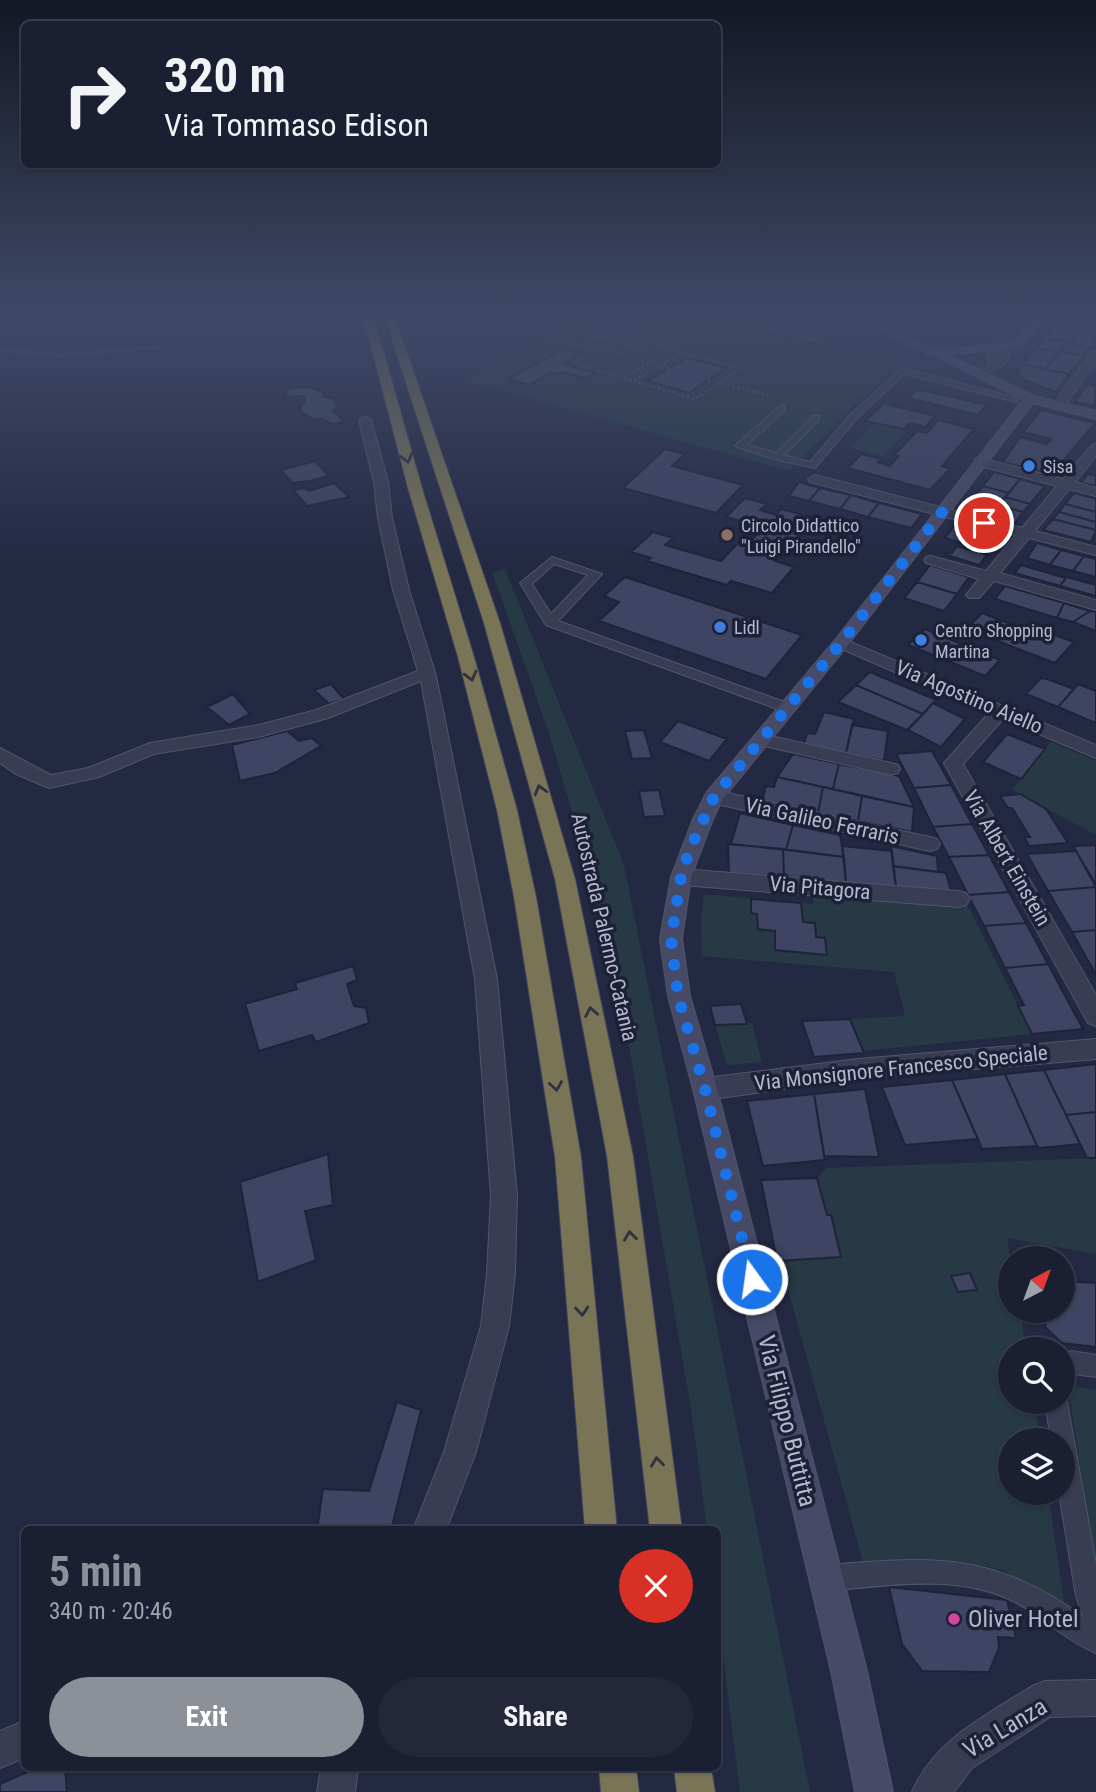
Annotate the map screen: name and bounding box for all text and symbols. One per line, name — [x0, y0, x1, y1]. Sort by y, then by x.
text: 320 m — [164, 47, 286, 104]
icon: right — [49, 49, 140, 140]
text: Via Tommaso Edison — [164, 106, 429, 144]
one-way arrow — [399, 452, 413, 464]
place label: Sisa — [1043, 456, 1073, 477]
marker: Sisa — [1021, 458, 1037, 474]
pin — [954, 493, 1014, 553]
icon: arrive — [965, 504, 1003, 542]
place label: Circolo Didattico "Luigi Pirandello" — [741, 515, 861, 557]
marker: Circolo Didattico "Luigi Pirandello" — [719, 527, 735, 543]
place label: Lidl — [734, 617, 760, 638]
marker: Lidl — [712, 619, 728, 635]
place label: Centro Shopping Martina — [935, 620, 1053, 662]
marker: Centro Shopping Martina — [913, 632, 929, 648]
street label: Via Agostino Aiello — [892, 655, 1046, 739]
one-way arrow — [463, 670, 477, 682]
one-way arrow — [533, 785, 548, 797]
street label: Via Albert Einstein — [958, 786, 1056, 930]
street label: Via Galileo Ferraris — [743, 793, 901, 849]
street label: Autostrada Palermo-Catania — [566, 811, 642, 1043]
street label: Via Pitagora — [769, 872, 871, 904]
one-way arrow — [585, 1006, 600, 1018]
street label: Via Monsignore Francesco Speciale — [753, 1041, 1049, 1095]
one-way arrow — [548, 1080, 563, 1091]
one-way arrow — [622, 1230, 637, 1242]
position arrow — [715, 1242, 789, 1316]
north arrow — [998, 1246, 1074, 1323]
map controls — [998, 1246, 1075, 1505]
one-way arrow — [574, 1306, 589, 1317]
street label: Via Filippo Buttitta — [752, 1333, 822, 1509]
button: search — [998, 1337, 1075, 1414]
button: layers — [998, 1428, 1075, 1505]
one-way arrow — [650, 1456, 665, 1468]
text: 5 min — [49, 1547, 142, 1596]
button: close — [619, 1549, 693, 1623]
text: 340 m · 20:46 — [49, 1598, 173, 1625]
place label: Oliver Hotel — [968, 1605, 1078, 1633]
marker: Oliver Hotel — [946, 1611, 962, 1627]
button: Exit — [49, 1677, 364, 1757]
button: Share — [378, 1677, 693, 1757]
street label: Via Lanza — [958, 1692, 1052, 1764]

